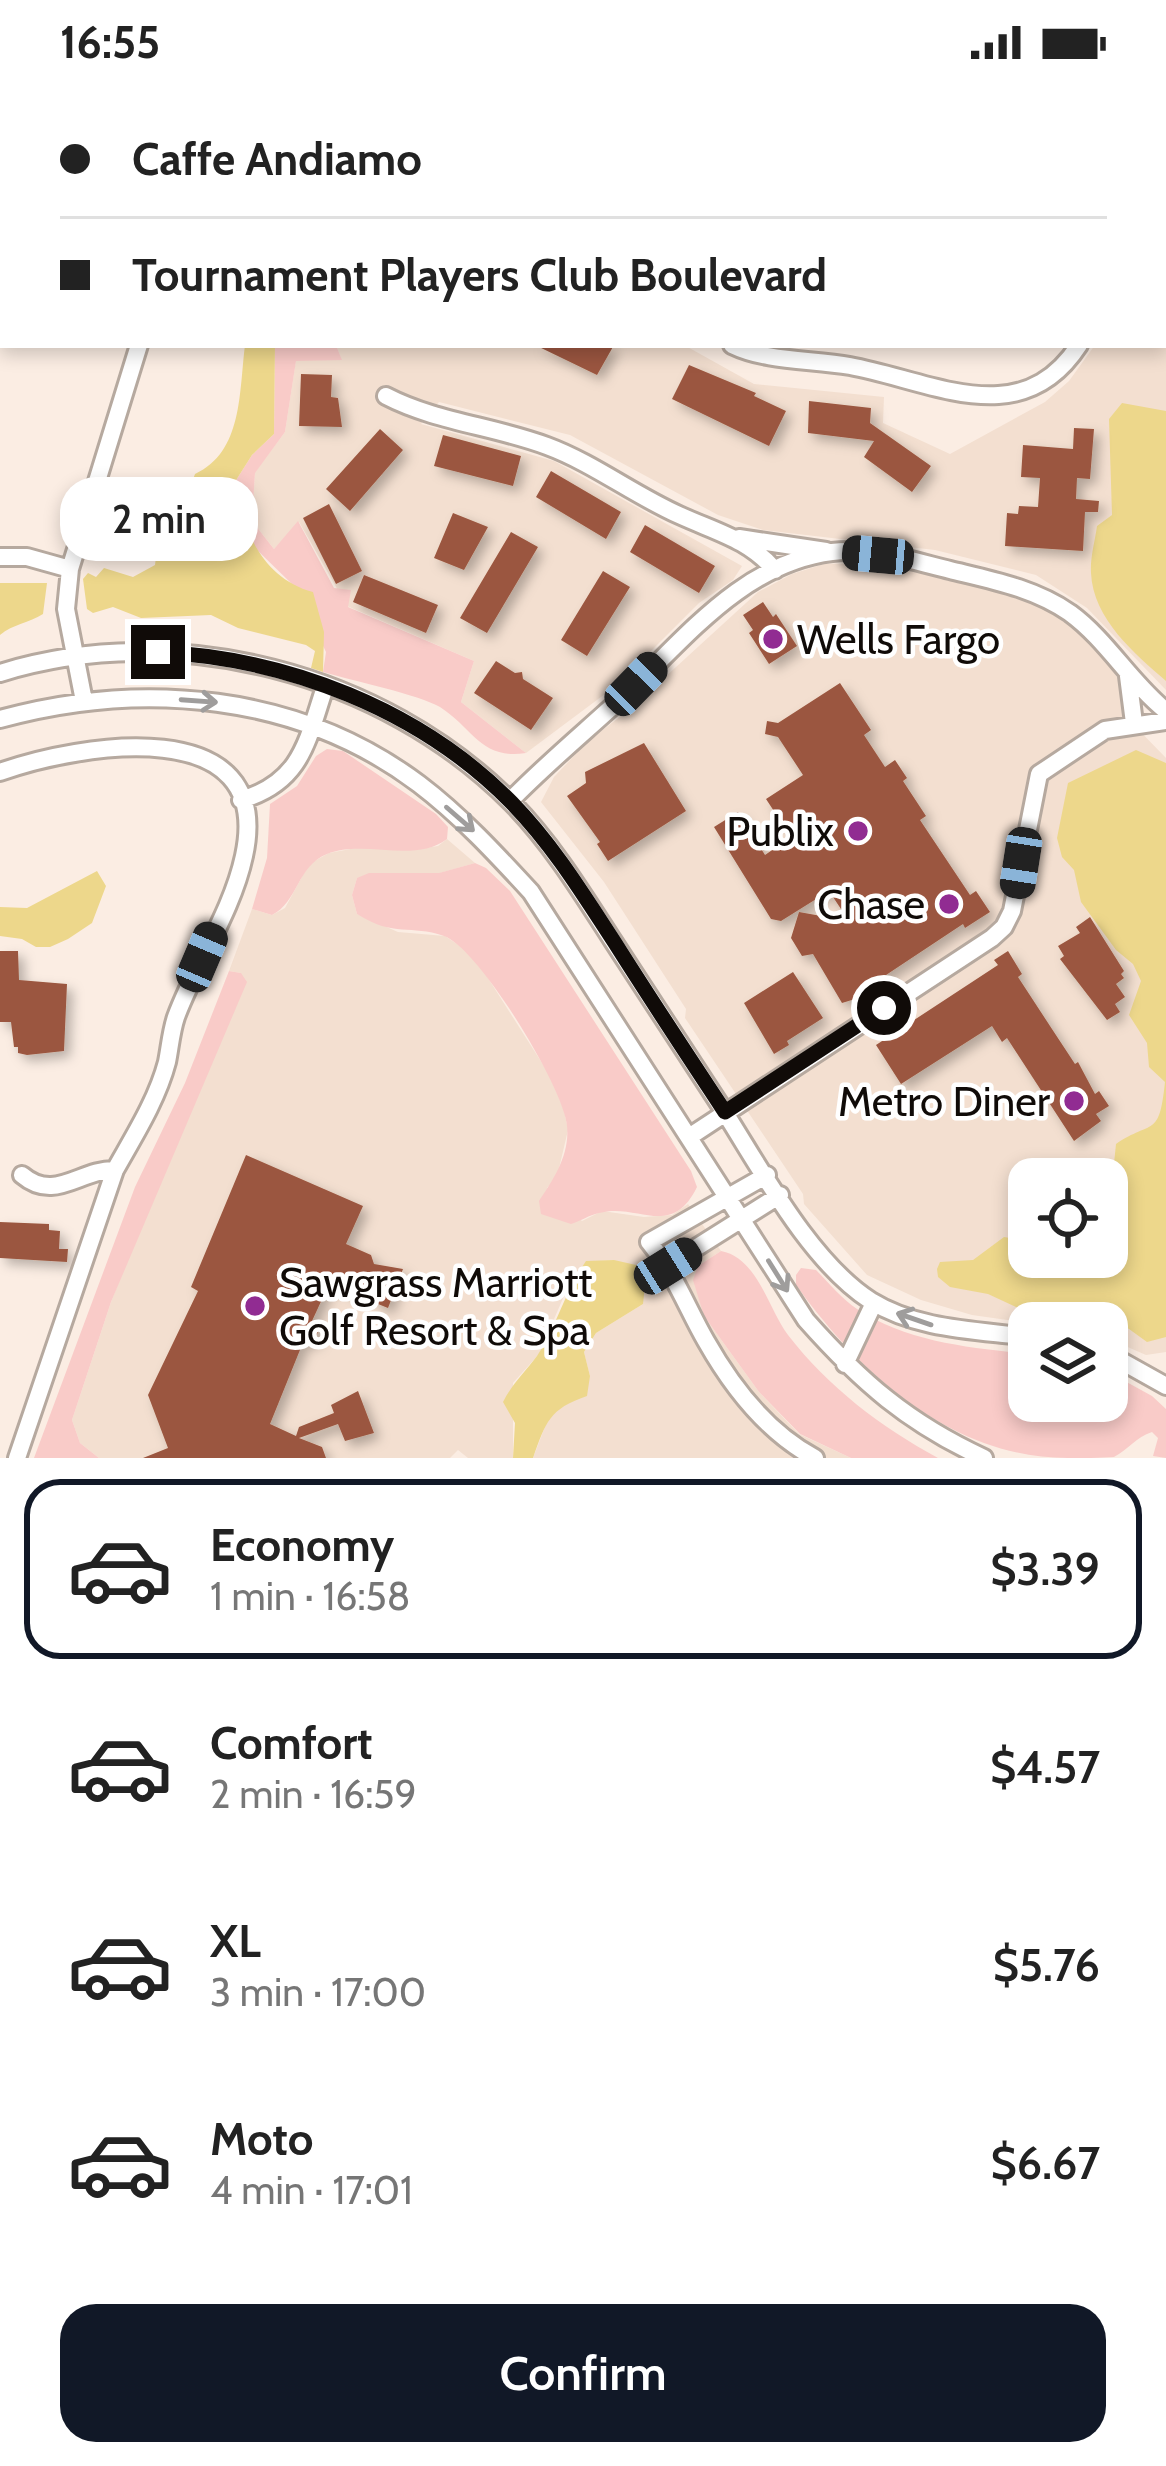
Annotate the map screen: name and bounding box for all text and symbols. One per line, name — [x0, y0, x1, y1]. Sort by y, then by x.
text: 16:55 — [60, 15, 160, 69]
text: Caffe Andiamo — [132, 132, 422, 186]
text: Tournament Players Club Boulevard — [132, 248, 827, 302]
callout: 2 min — [59, 478, 257, 562]
text: 2 min — [112, 495, 206, 543]
car — [841, 534, 915, 576]
place label: Wells Fargo — [797, 613, 1000, 665]
route end — [131, 625, 185, 679]
marker: Wells Fargo — [760, 626, 786, 652]
car — [598, 646, 674, 722]
one-way arrow — [179, 689, 218, 712]
one-way arrow — [444, 805, 475, 833]
place label: Publix — [726, 805, 834, 857]
marker: Publix — [845, 818, 871, 844]
car — [998, 825, 1044, 901]
place label: Chase — [817, 878, 925, 930]
marker: Chase — [936, 891, 962, 917]
car — [171, 917, 233, 997]
route start — [857, 981, 911, 1035]
place label: Metro Diner — [838, 1075, 1051, 1127]
marker: Metro Diner — [1061, 1088, 1087, 1114]
map controls — [1008, 1158, 1128, 1422]
button: locate — [1008, 1158, 1128, 1278]
car — [628, 1232, 708, 1300]
place label: Sawgrass Marriott Golf Resort & Spa — [279, 1256, 592, 1356]
one-way arrow — [766, 1258, 790, 1292]
marker: Sawgrass Marriott Golf Resort & Spa — [242, 1293, 268, 1319]
button: layers — [1008, 1302, 1128, 1422]
one-way arrow — [896, 1306, 934, 1328]
icon: car — [66, 1515, 174, 1623]
text: Economy — [210, 1518, 394, 1572]
text: $3.39 — [990, 1542, 1100, 1596]
text: 1 min · 16:58 — [210, 1572, 410, 1620]
icon: car — [66, 1713, 174, 1821]
text: Comfort — [210, 1716, 373, 1770]
text: $4.57 — [990, 1740, 1100, 1794]
text: 2 min · 16:59 — [210, 1770, 417, 1818]
icon: car — [66, 1911, 174, 2019]
text: XL — [210, 1914, 261, 1968]
text: $5.76 — [993, 1938, 1100, 1992]
text: 3 min · 17:00 — [210, 1968, 426, 2016]
icon: car — [66, 2109, 174, 2217]
text: Moto — [210, 2112, 313, 2166]
text: $6.67 — [991, 2136, 1100, 2190]
text: 4 min · 17:01 — [210, 2166, 413, 2214]
button: Confirm — [60, 2304, 1106, 2442]

